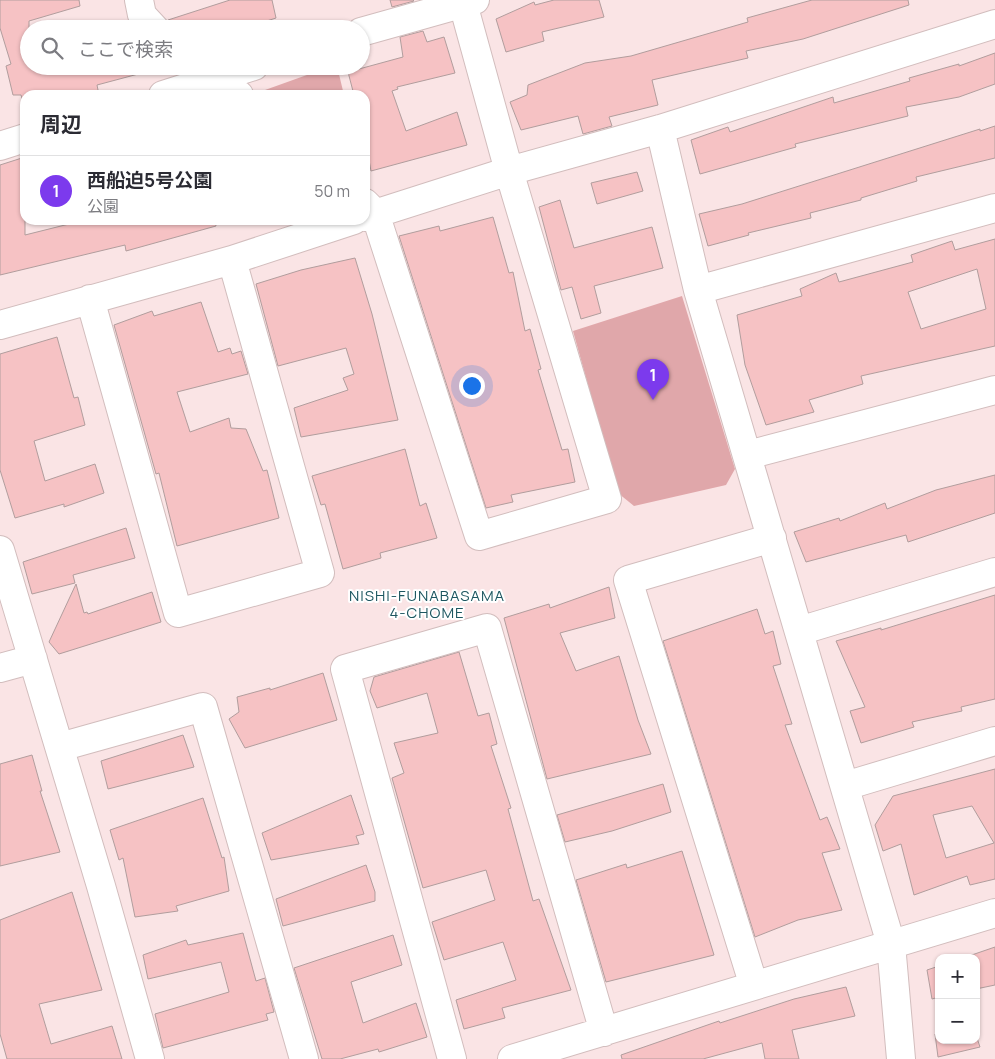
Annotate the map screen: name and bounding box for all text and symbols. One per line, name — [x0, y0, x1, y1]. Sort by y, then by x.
search box — [20, 20, 370, 75]
icon: search — [38, 34, 66, 62]
text: ここで検索 — [78, 36, 173, 62]
text: 周辺 — [40, 110, 82, 138]
text: 西船迫5号公園 — [87, 167, 212, 193]
text: 1 — [52, 180, 60, 202]
text: 50 m — [314, 180, 350, 202]
text: 公園 — [87, 195, 119, 217]
pin: 1 — [637, 359, 669, 400]
your location — [459, 373, 485, 399]
district label: NISHI-FUNABASAMA 4-CHOME — [349, 585, 505, 623]
map controls — [935, 954, 980, 1044]
button: + — [935, 954, 980, 999]
button: − — [935, 999, 980, 1044]

